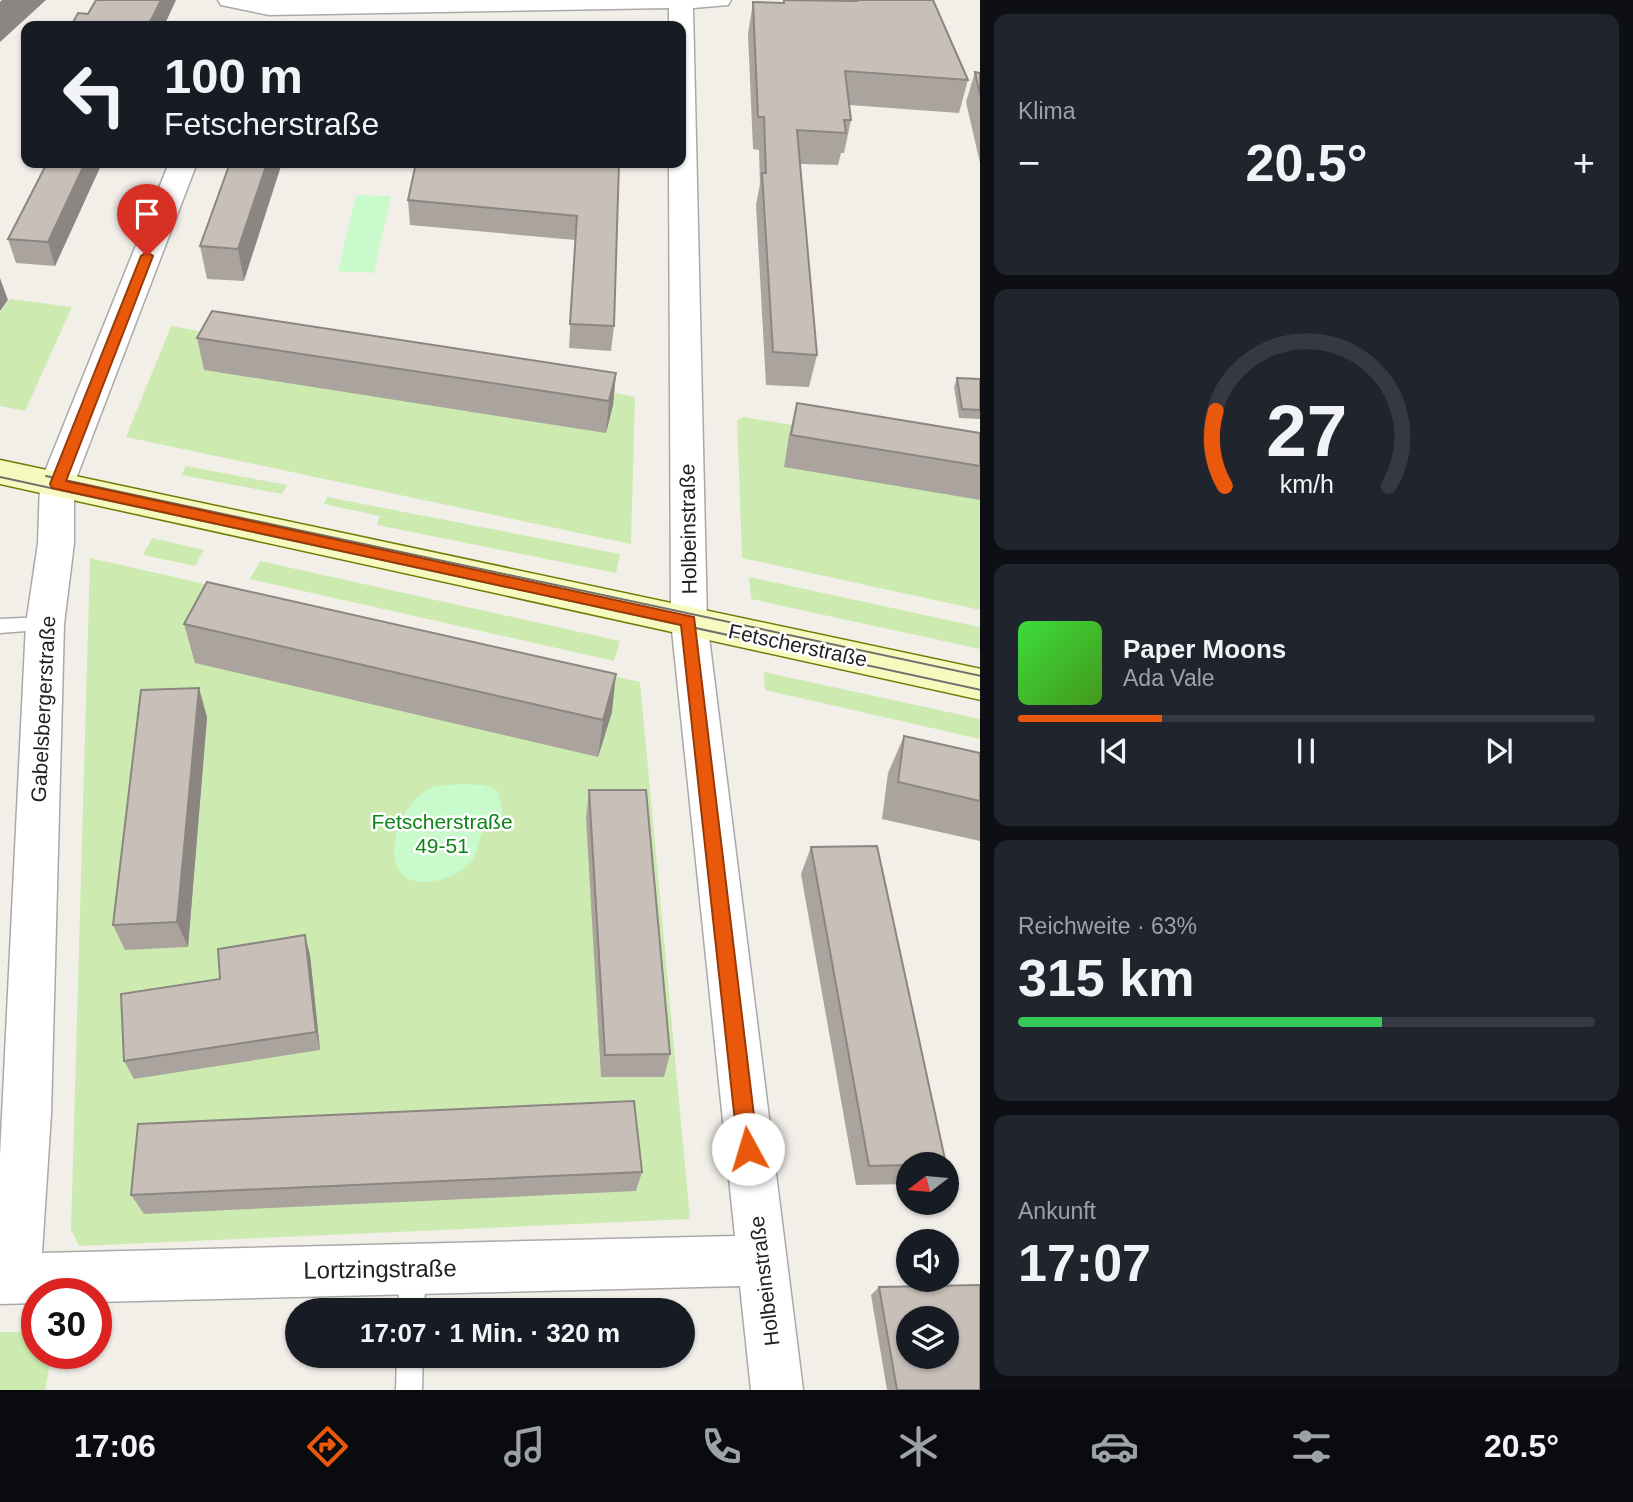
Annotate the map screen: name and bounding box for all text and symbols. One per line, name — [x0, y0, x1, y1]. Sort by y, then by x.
icon: left — [49, 49, 140, 140]
text: 100 m — [164, 49, 303, 103]
text: Klima — [1018, 98, 1076, 124]
text: Fetscherstraße — [164, 106, 379, 142]
text: 20.5° — [1245, 134, 1368, 192]
text: − — [1018, 142, 1040, 184]
text: + — [1573, 142, 1595, 184]
pin — [117, 184, 177, 256]
icon: arrive — [128, 195, 166, 233]
text: 27 — [1266, 390, 1347, 471]
street label: Holbeinstraße — [675, 463, 701, 595]
text: km/h — [1279, 470, 1334, 498]
street label: Gabelsbergerstraße — [27, 615, 59, 803]
street label: Fetscherstraße — [727, 619, 869, 671]
text: Paper Moons — [1123, 634, 1286, 664]
text: Ada Vale — [1123, 665, 1215, 691]
icon: previous — [1095, 732, 1133, 770]
icon: pause — [1287, 732, 1325, 770]
icon: next — [1480, 732, 1518, 770]
park label: Fetscherstraße 49-51 — [371, 810, 513, 857]
text: Reichweite · 63% — [1018, 913, 1197, 939]
text: 315 km — [1018, 949, 1194, 1007]
position arrow — [711, 1112, 785, 1186]
north arrow — [896, 1152, 959, 1214]
map controls — [896, 1152, 959, 1369]
text: Ankunft — [1018, 1198, 1096, 1224]
street label: Holbeinstraße — [745, 1215, 783, 1347]
button: sound — [896, 1229, 959, 1292]
text: 17:07 — [1018, 1234, 1151, 1292]
street label: Lortzingstraße — [303, 1254, 457, 1284]
speed limit sign: 30 — [21, 1278, 112, 1369]
button: layers — [896, 1306, 959, 1369]
text: 17:07 · 1 Min. · 320 m — [360, 1318, 620, 1348]
icon: directions — [303, 1422, 352, 1471]
icon: music — [500, 1422, 549, 1471]
icon: phone — [697, 1422, 746, 1471]
icon: climate — [894, 1422, 943, 1471]
icon: car — [1090, 1422, 1139, 1471]
icon: filters — [1287, 1422, 1336, 1471]
text: 17:06 — [74, 1428, 156, 1464]
text: 20.5° — [1484, 1428, 1559, 1464]

